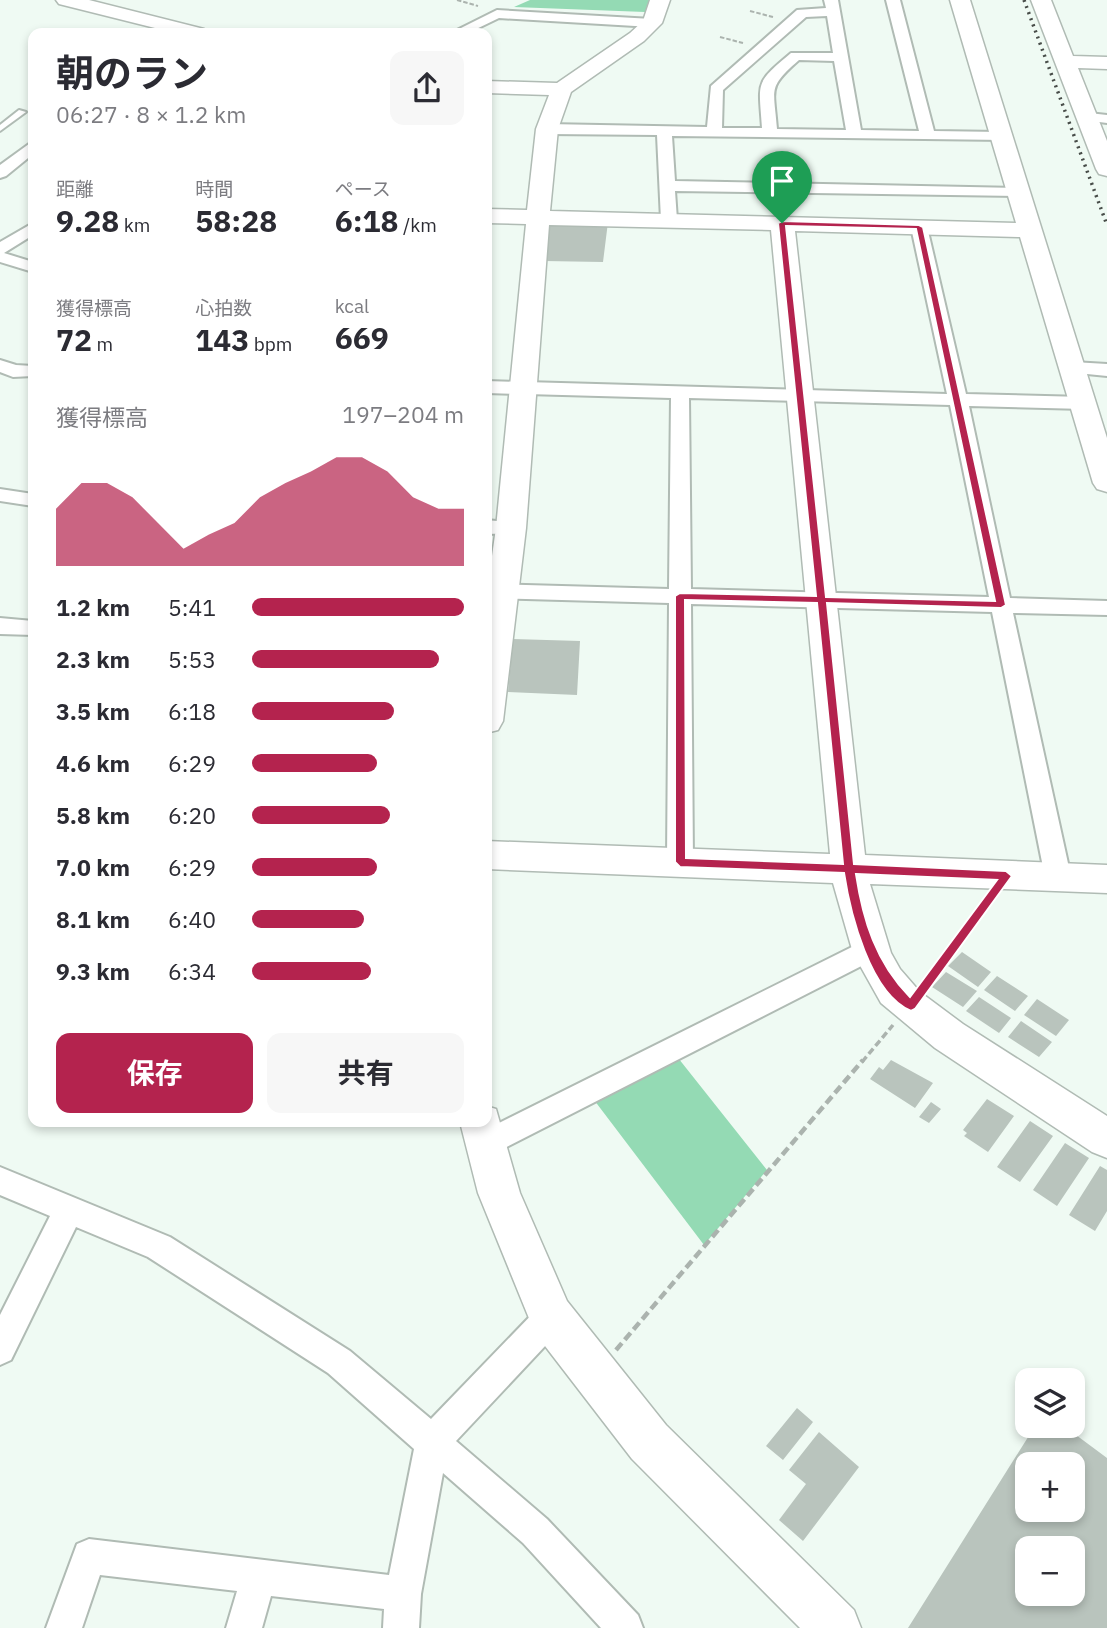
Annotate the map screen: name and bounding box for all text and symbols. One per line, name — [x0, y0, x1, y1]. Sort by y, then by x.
text: 朝のラン — [56, 48, 208, 97]
button: share — [390, 51, 464, 125]
text: 06:27 · 8 × 1.2 km — [56, 99, 246, 129]
pin — [752, 151, 812, 223]
icon: arrive — [763, 162, 801, 200]
text: 距離 — [56, 177, 94, 201]
text: 時間 — [195, 177, 233, 201]
text: ペース — [335, 177, 391, 201]
text: 9.28 — [56, 201, 119, 240]
text: 58:28 — [195, 201, 277, 240]
text: 6:18 — [335, 201, 399, 240]
text: km — [119, 213, 150, 237]
text: /km — [399, 213, 437, 237]
text: kcal — [335, 294, 369, 318]
text: 獲得標高 — [56, 296, 132, 320]
text: 心拍数 — [195, 296, 252, 320]
text: 669 — [335, 318, 389, 357]
text: 72 — [56, 320, 92, 359]
text: 143 — [195, 320, 249, 359]
text: m — [92, 332, 113, 356]
text: bpm — [249, 332, 292, 356]
text: 197–204 m — [342, 399, 464, 429]
text: 獲得標高 — [56, 402, 148, 432]
text: 1.2 km — [56, 592, 130, 622]
text: 5:41 — [168, 592, 216, 622]
text: 2.3 km — [56, 644, 130, 674]
text: 5:53 — [168, 644, 216, 674]
text: 3.5 km — [56, 696, 130, 726]
text: 6:18 — [168, 696, 216, 726]
text: 4.6 km — [56, 748, 130, 778]
text: 6:29 — [168, 748, 216, 778]
text: 5.8 km — [56, 800, 130, 830]
text: 6:20 — [168, 800, 216, 830]
text: 7.0 km — [56, 852, 130, 882]
text: 6:29 — [168, 852, 216, 882]
text: 8.1 km — [56, 904, 130, 934]
text: 6:40 — [168, 904, 216, 934]
text: 9.3 km — [56, 956, 130, 986]
text: 6:34 — [168, 956, 216, 986]
button: 保存 — [56, 1033, 253, 1113]
button: 共有 — [267, 1033, 464, 1113]
map controls — [1015, 1368, 1085, 1606]
button: layers — [1015, 1368, 1085, 1438]
button: + — [1015, 1452, 1085, 1522]
button: − — [1015, 1536, 1085, 1606]

